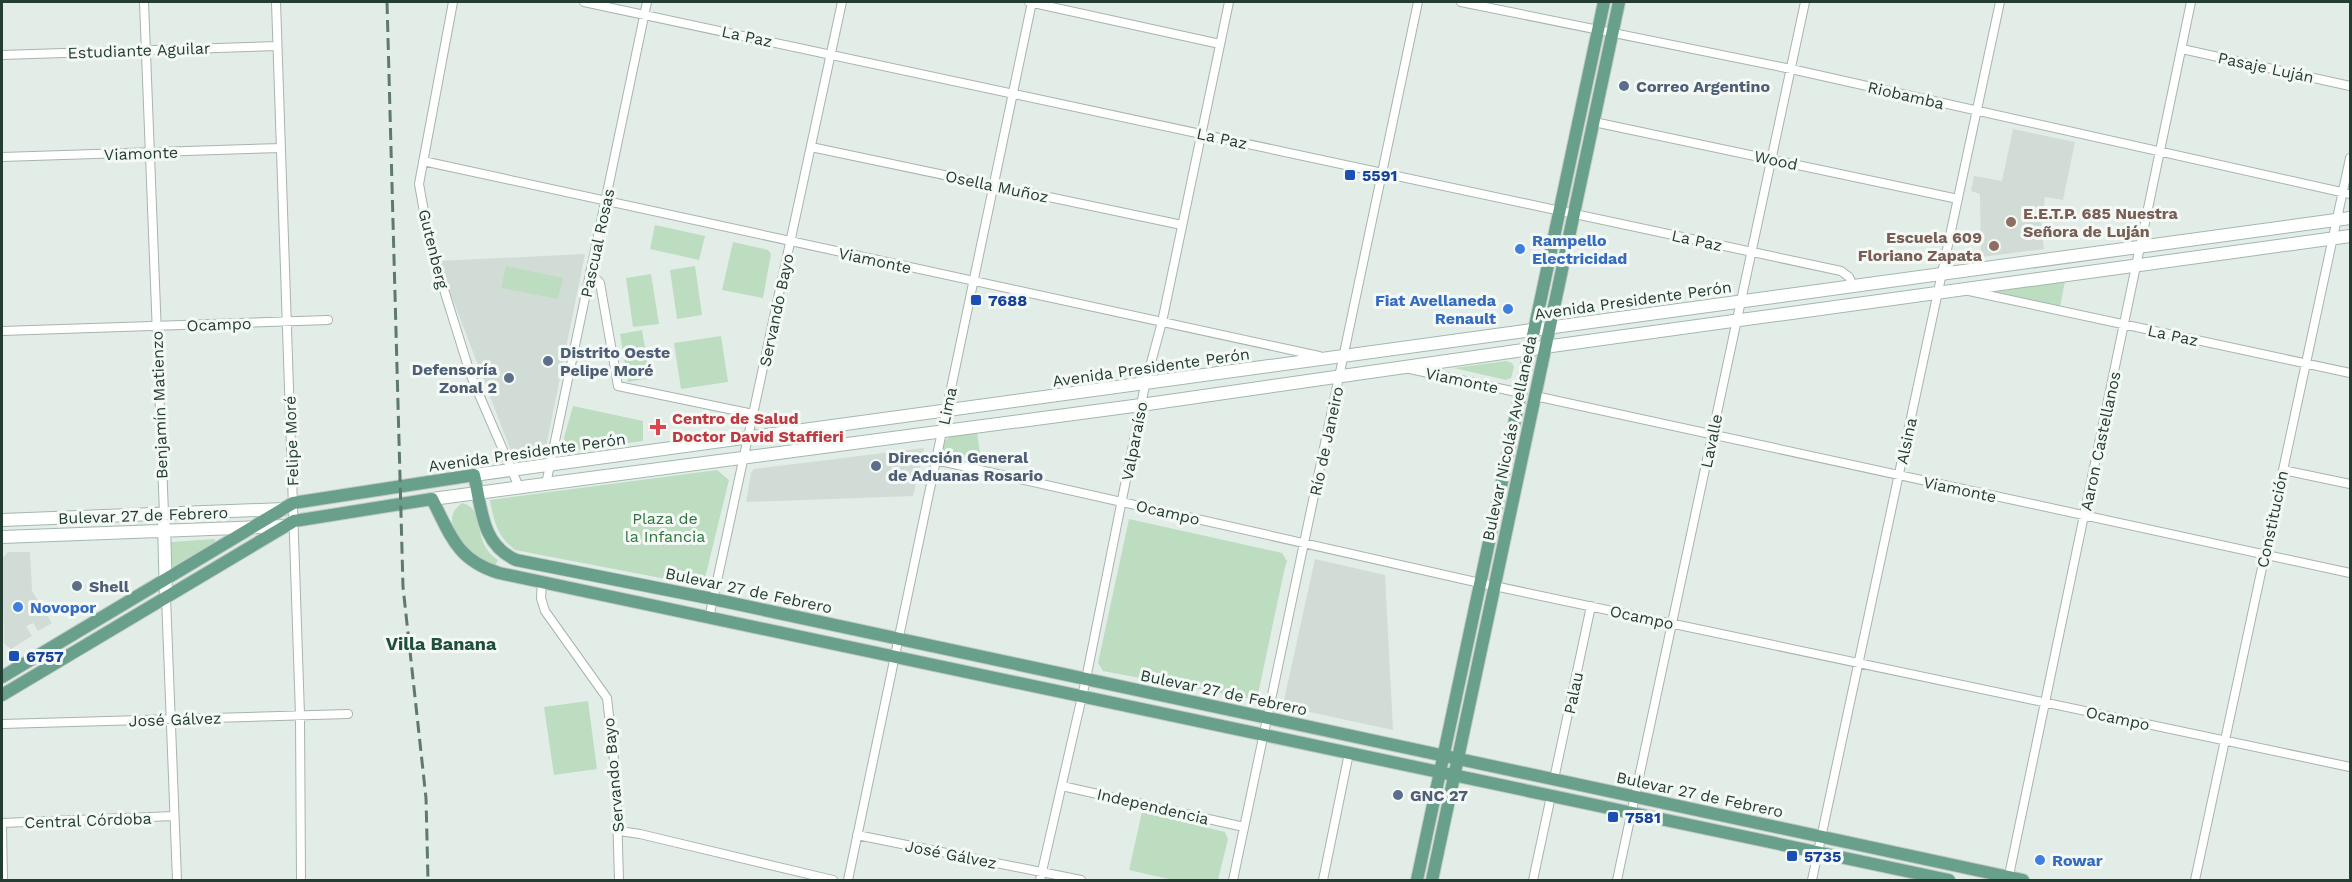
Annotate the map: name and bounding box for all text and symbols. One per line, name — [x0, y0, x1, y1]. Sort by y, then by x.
street label: La Paz — [720, 22, 774, 51]
street label: Estudiante Aguilar — [67, 38, 211, 62]
street label: Pasaje Luján — [2216, 48, 2316, 87]
place label: Correo Argentino — [1636, 77, 1770, 96]
street label: Riobamba — [1866, 77, 1946, 113]
marker: Correo Argentino — [1617, 79, 1631, 93]
street label: La Paz — [1195, 124, 1249, 153]
street label: Viamonte — [104, 143, 178, 164]
street label: Wood — [1752, 147, 1799, 174]
street label: Osella Muñoz — [944, 166, 1050, 207]
place label: 5591 — [1362, 166, 1397, 185]
marker: 5591 — [1343, 168, 1357, 182]
street label: Pascual Rosas — [577, 187, 618, 299]
place label: E.E.T.P. 685 Nuestra Señora de Luján — [2023, 204, 2179, 241]
street label: Gutenberg — [414, 207, 453, 291]
marker: E.E.T.P. 685 Nuestra Señora de Luján — [2004, 215, 2018, 229]
street label: La Paz — [1670, 226, 1724, 255]
place label: Escuela 609 Floriano Zapata — [1858, 228, 1983, 265]
place label: Rampello Electricidad — [1532, 231, 1627, 268]
marker: Escuela 609 Floriano Zapata — [1987, 239, 2001, 253]
marker: Rampello Electricidad — [1513, 242, 1527, 256]
street label: Viamonte — [837, 243, 913, 278]
street label: Servando Bayo — [755, 252, 798, 368]
street label: Avenida Presidente Perón — [1533, 277, 1733, 324]
place label: 7688 — [988, 291, 1027, 310]
place label: Fiat Avellaneda Renault — [1375, 291, 1497, 328]
marker: 7688 — [969, 293, 983, 307]
marker: Fiat Avellaneda Renault — [1501, 302, 1515, 316]
street label: Ocampo — [186, 314, 252, 335]
street label: La Paz — [2146, 321, 2200, 350]
street label: Benjamín Matienzo — [147, 331, 172, 479]
street label: Bulevar Nicolás Avellaneda — [1478, 334, 1541, 543]
place label: Distrito Oeste Pelipe Moré — [560, 343, 670, 380]
street label: Avenida Presidente Perón — [1051, 344, 1251, 391]
marker: Distrito Oeste Pelipe Moré — [541, 354, 555, 368]
place label: Defensoría Zonal 2 — [412, 360, 498, 397]
street label: Viamonte — [1424, 363, 1500, 398]
street label: Aaron Castellanos — [2076, 370, 2125, 513]
marker: Defensoría Zonal 2 — [502, 371, 516, 385]
street label: Lima — [934, 385, 961, 427]
street label: Río de Janeiro — [1306, 385, 1347, 498]
street label: Felipe Moré — [280, 395, 303, 487]
street label: Valparaíso — [1118, 400, 1151, 482]
place label: Centro de Salud Doctor David Staffieri — [672, 409, 844, 446]
street label: Lavalle — [1697, 412, 1726, 470]
street label: Alsina — [1892, 416, 1921, 466]
marker: Centro de Salud Doctor David Staffieri — [649, 418, 667, 436]
street label: Avenida Presidente Perón — [427, 429, 627, 476]
place label: Dirección General de Aduanas Rosario — [888, 448, 1043, 485]
marker: Dirección General de Aduanas Rosario — [869, 459, 883, 473]
street label: Constitución — [2253, 469, 2292, 570]
street label: Viamonte — [1922, 472, 1998, 507]
street label: Ocampo — [1134, 496, 1202, 529]
street label: Bulevar 27 de Febrero — [58, 503, 228, 528]
park label: Plaza de la Infancia — [625, 509, 705, 546]
street label: Bulevar 27 de Febrero — [664, 564, 834, 617]
place label: Shell — [89, 577, 130, 596]
marker: Shell — [70, 579, 84, 593]
place label: Novopor — [30, 598, 96, 617]
marker: Novopor — [11, 600, 25, 614]
street label: Ocampo — [1608, 601, 1676, 634]
district label: Villa Banana — [386, 633, 497, 654]
place label: 6757 — [26, 647, 64, 666]
marker: 6757 — [7, 649, 21, 663]
street label: Bulevar 27 de Febrero — [1139, 666, 1309, 719]
street label: Palau — [1560, 670, 1587, 716]
street label: Ocampo — [2084, 702, 2152, 735]
street label: José Gálvez — [128, 708, 222, 731]
street label: Servando Bayo — [599, 717, 628, 833]
street label: Bulevar 27 de Febrero — [1615, 768, 1785, 821]
street label: Independencia — [1095, 784, 1211, 829]
place label: GNC 27 — [1410, 786, 1468, 805]
marker: GNC 27 — [1391, 788, 1405, 802]
place label: 7581 — [1625, 808, 1661, 827]
street label: Central Córdoba — [24, 809, 152, 832]
marker: 7581 — [1606, 810, 1620, 824]
street label: José Gálvez — [903, 836, 998, 873]
place label: 5735 — [1804, 847, 1841, 866]
marker: 5735 — [1785, 849, 1799, 863]
place label: Rowar — [2052, 851, 2103, 870]
marker: Rowar — [2033, 853, 2047, 867]

